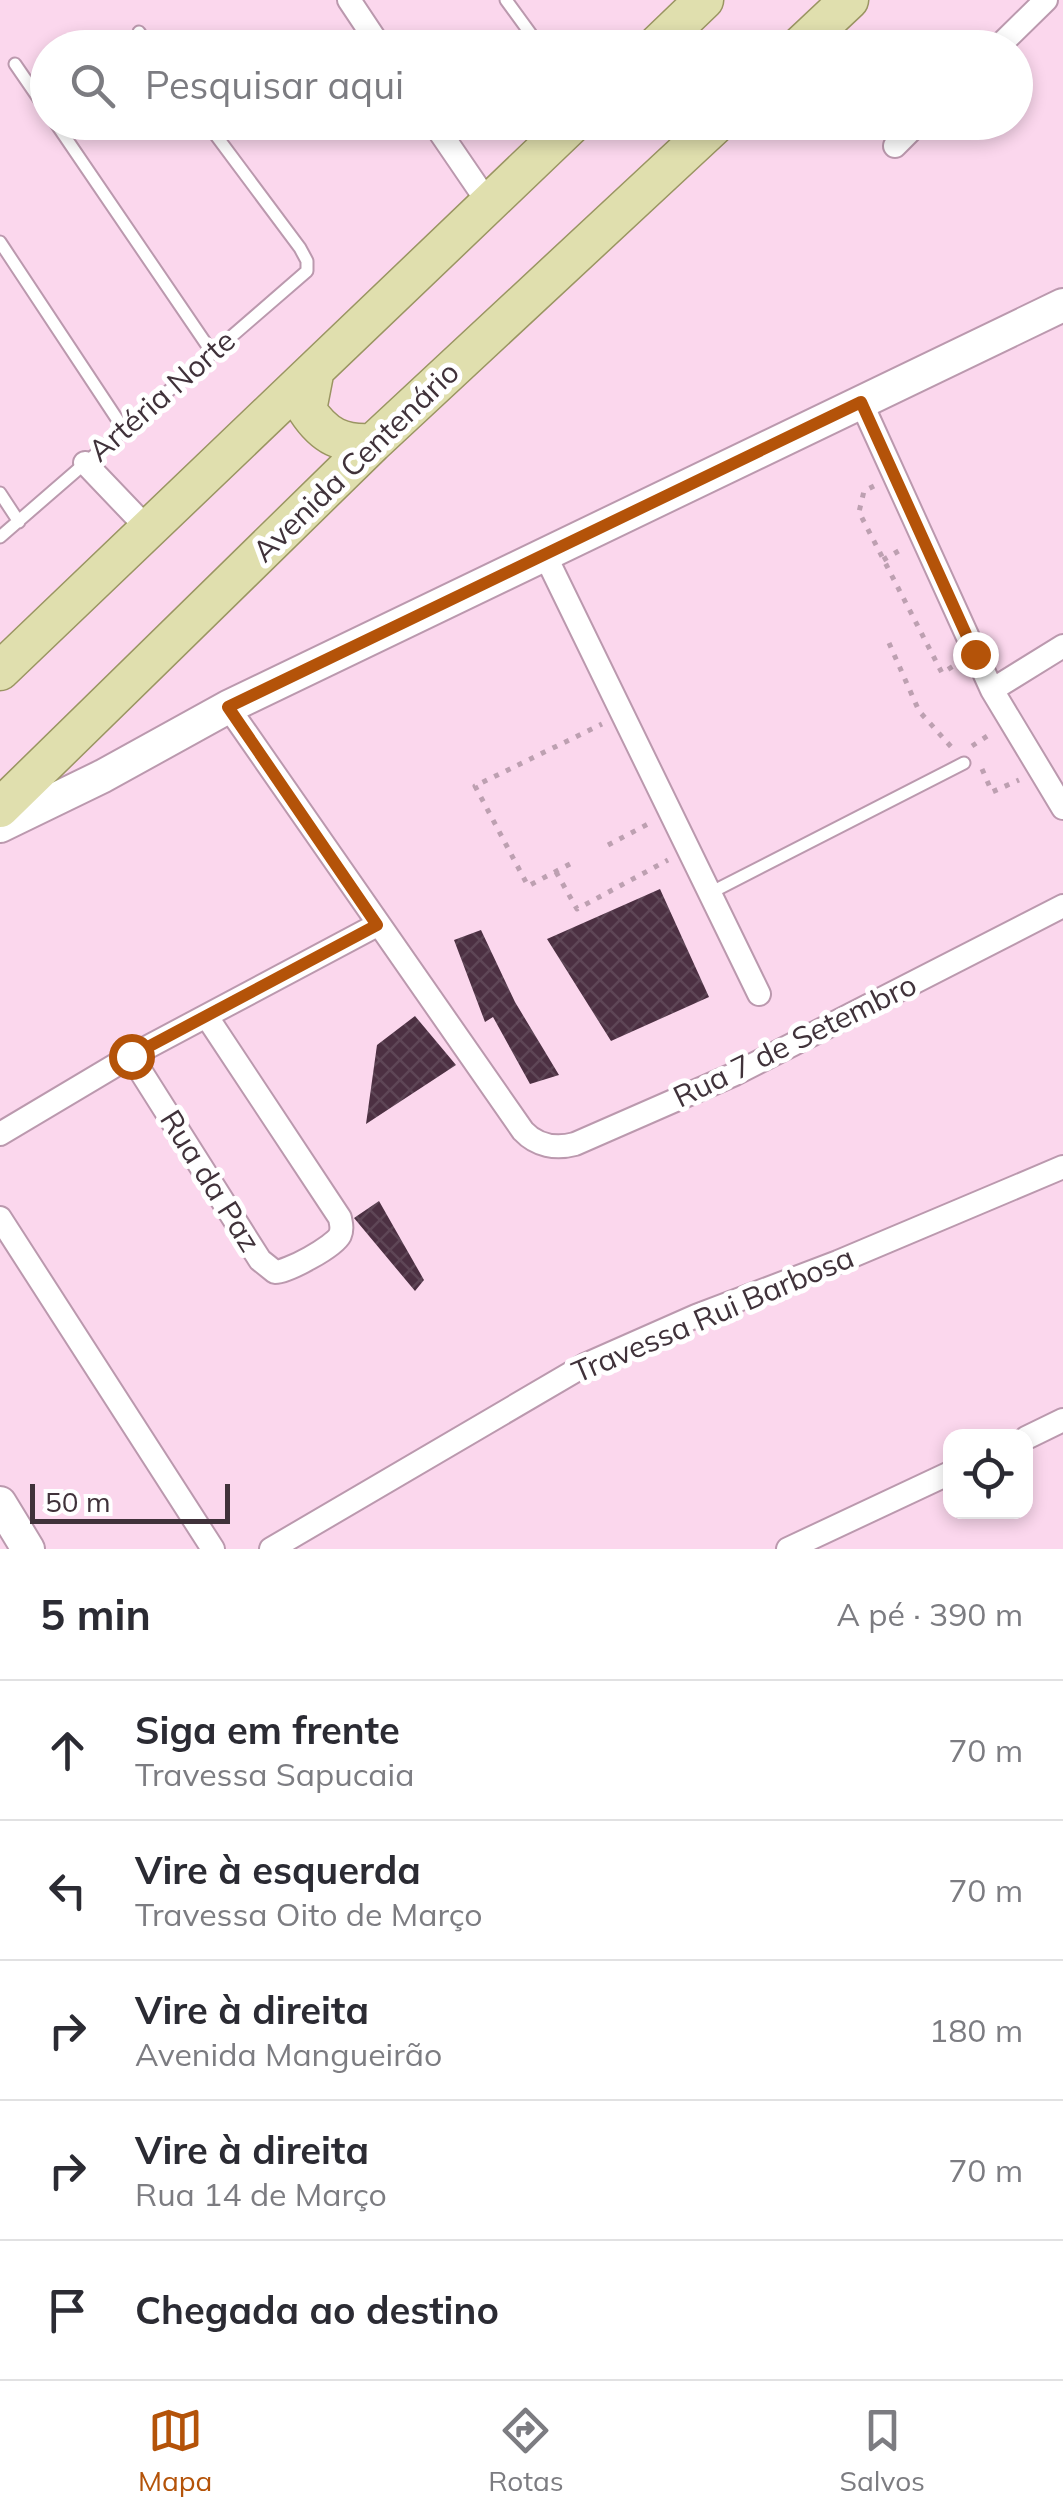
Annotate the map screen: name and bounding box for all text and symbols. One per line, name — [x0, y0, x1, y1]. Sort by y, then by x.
search box — [30, 30, 1033, 140]
icon: search — [65, 58, 120, 113]
text: Pesquisar aqui — [145, 61, 404, 109]
street label: Artéria Norte — [80, 321, 243, 469]
street label: Avenida Centenário — [244, 353, 467, 570]
route end — [953, 632, 999, 678]
street label: Rua 7 de Setembro — [667, 965, 922, 1115]
route start — [109, 1034, 155, 1080]
street label: Rua da Paz — [152, 1103, 269, 1258]
street label: Travessa Rui Barbosa — [566, 1238, 859, 1391]
map controls — [943, 1429, 1033, 1519]
button: locate — [943, 1429, 1033, 1519]
scale bar — [30, 1479, 230, 1524]
text: 50 m — [45, 1484, 111, 1519]
text: 5 min — [40, 1588, 151, 1641]
text: A pé · 390 m — [836, 1594, 1023, 1634]
text: Siga em frente — [135, 1706, 400, 1754]
icon: ahead — [40, 1723, 95, 1778]
text: 70 m — [948, 1730, 1023, 1770]
text: Travessa Sapucaia — [135, 1754, 414, 1794]
text: Vire à esquerda — [135, 1846, 421, 1894]
icon: left — [40, 1863, 95, 1918]
text: 70 m — [948, 1870, 1023, 1910]
text: Travessa Oito de Março — [135, 1894, 483, 1934]
text: Vire à direita — [135, 1986, 369, 2034]
icon: right — [40, 2003, 95, 2058]
text: 180 m — [929, 2010, 1023, 2050]
text: Avenida Mangueirão — [135, 2034, 442, 2074]
text: Vire à direita — [135, 2126, 369, 2174]
icon: right — [40, 2143, 95, 2198]
text: 70 m — [948, 2150, 1023, 2190]
text: Rua 14 de Março — [135, 2174, 387, 2214]
icon: arrive — [40, 2283, 95, 2338]
text: Chegada ao destino — [135, 2286, 499, 2334]
tab: Mapa — [138, 2403, 212, 2498]
tab: Rotas — [488, 2403, 564, 2498]
tab: Salvos — [840, 2403, 925, 2498]

